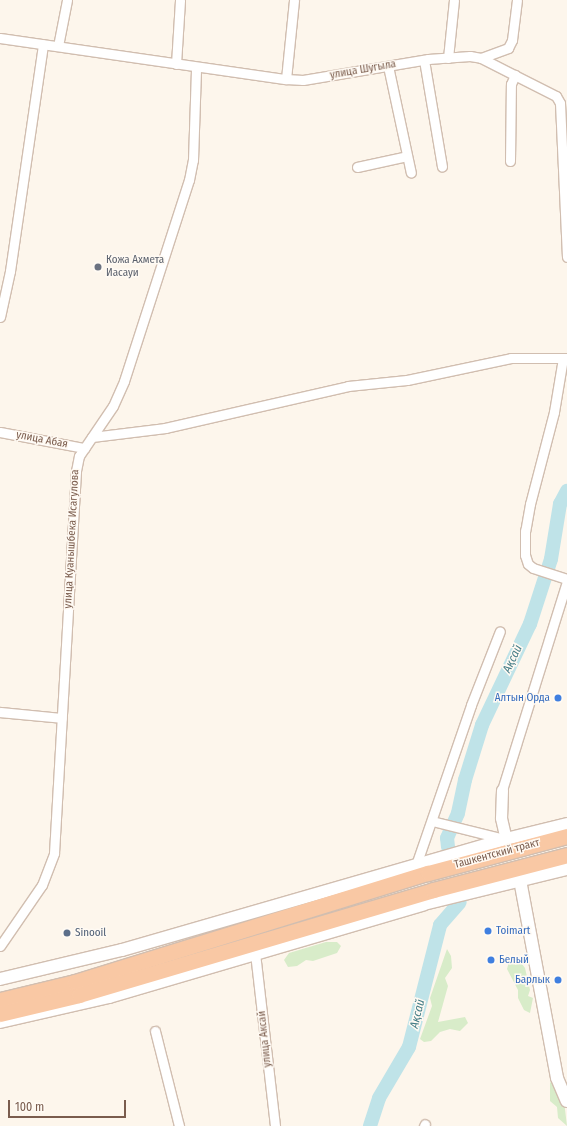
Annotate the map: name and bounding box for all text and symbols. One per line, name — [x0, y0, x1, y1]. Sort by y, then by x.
street label: улица Шугыла — [329, 58, 397, 82]
place label: Кожа Ахмета Иасауи — [106, 254, 164, 280]
marker: Кожа Ахмета Иасауи — [93, 262, 103, 272]
street label: улица Абая — [15, 429, 69, 451]
street label: улица Куанышбека Исагулова — [62, 469, 82, 609]
water label: Ақсай — [500, 643, 526, 675]
place label: Алтын Орда — [495, 691, 550, 705]
marker: Алтын Орда — [553, 693, 563, 703]
street label: Ташкентский тракт — [453, 836, 541, 872]
place label: Toimart — [496, 924, 530, 938]
place label: Sinooil — [75, 926, 106, 940]
marker: Toimart — [483, 926, 493, 936]
marker: Sinooil — [62, 928, 72, 938]
place label: Белый — [499, 953, 529, 967]
marker: Белый — [486, 955, 496, 965]
place label: Барлык — [515, 973, 550, 987]
marker: Барлык — [553, 975, 563, 985]
water label: Ақсай — [407, 998, 429, 1030]
street label: улица Аксай — [255, 1010, 275, 1068]
scale bar — [10, 1092, 128, 1118]
text: 100 m — [15, 1100, 44, 1114]

